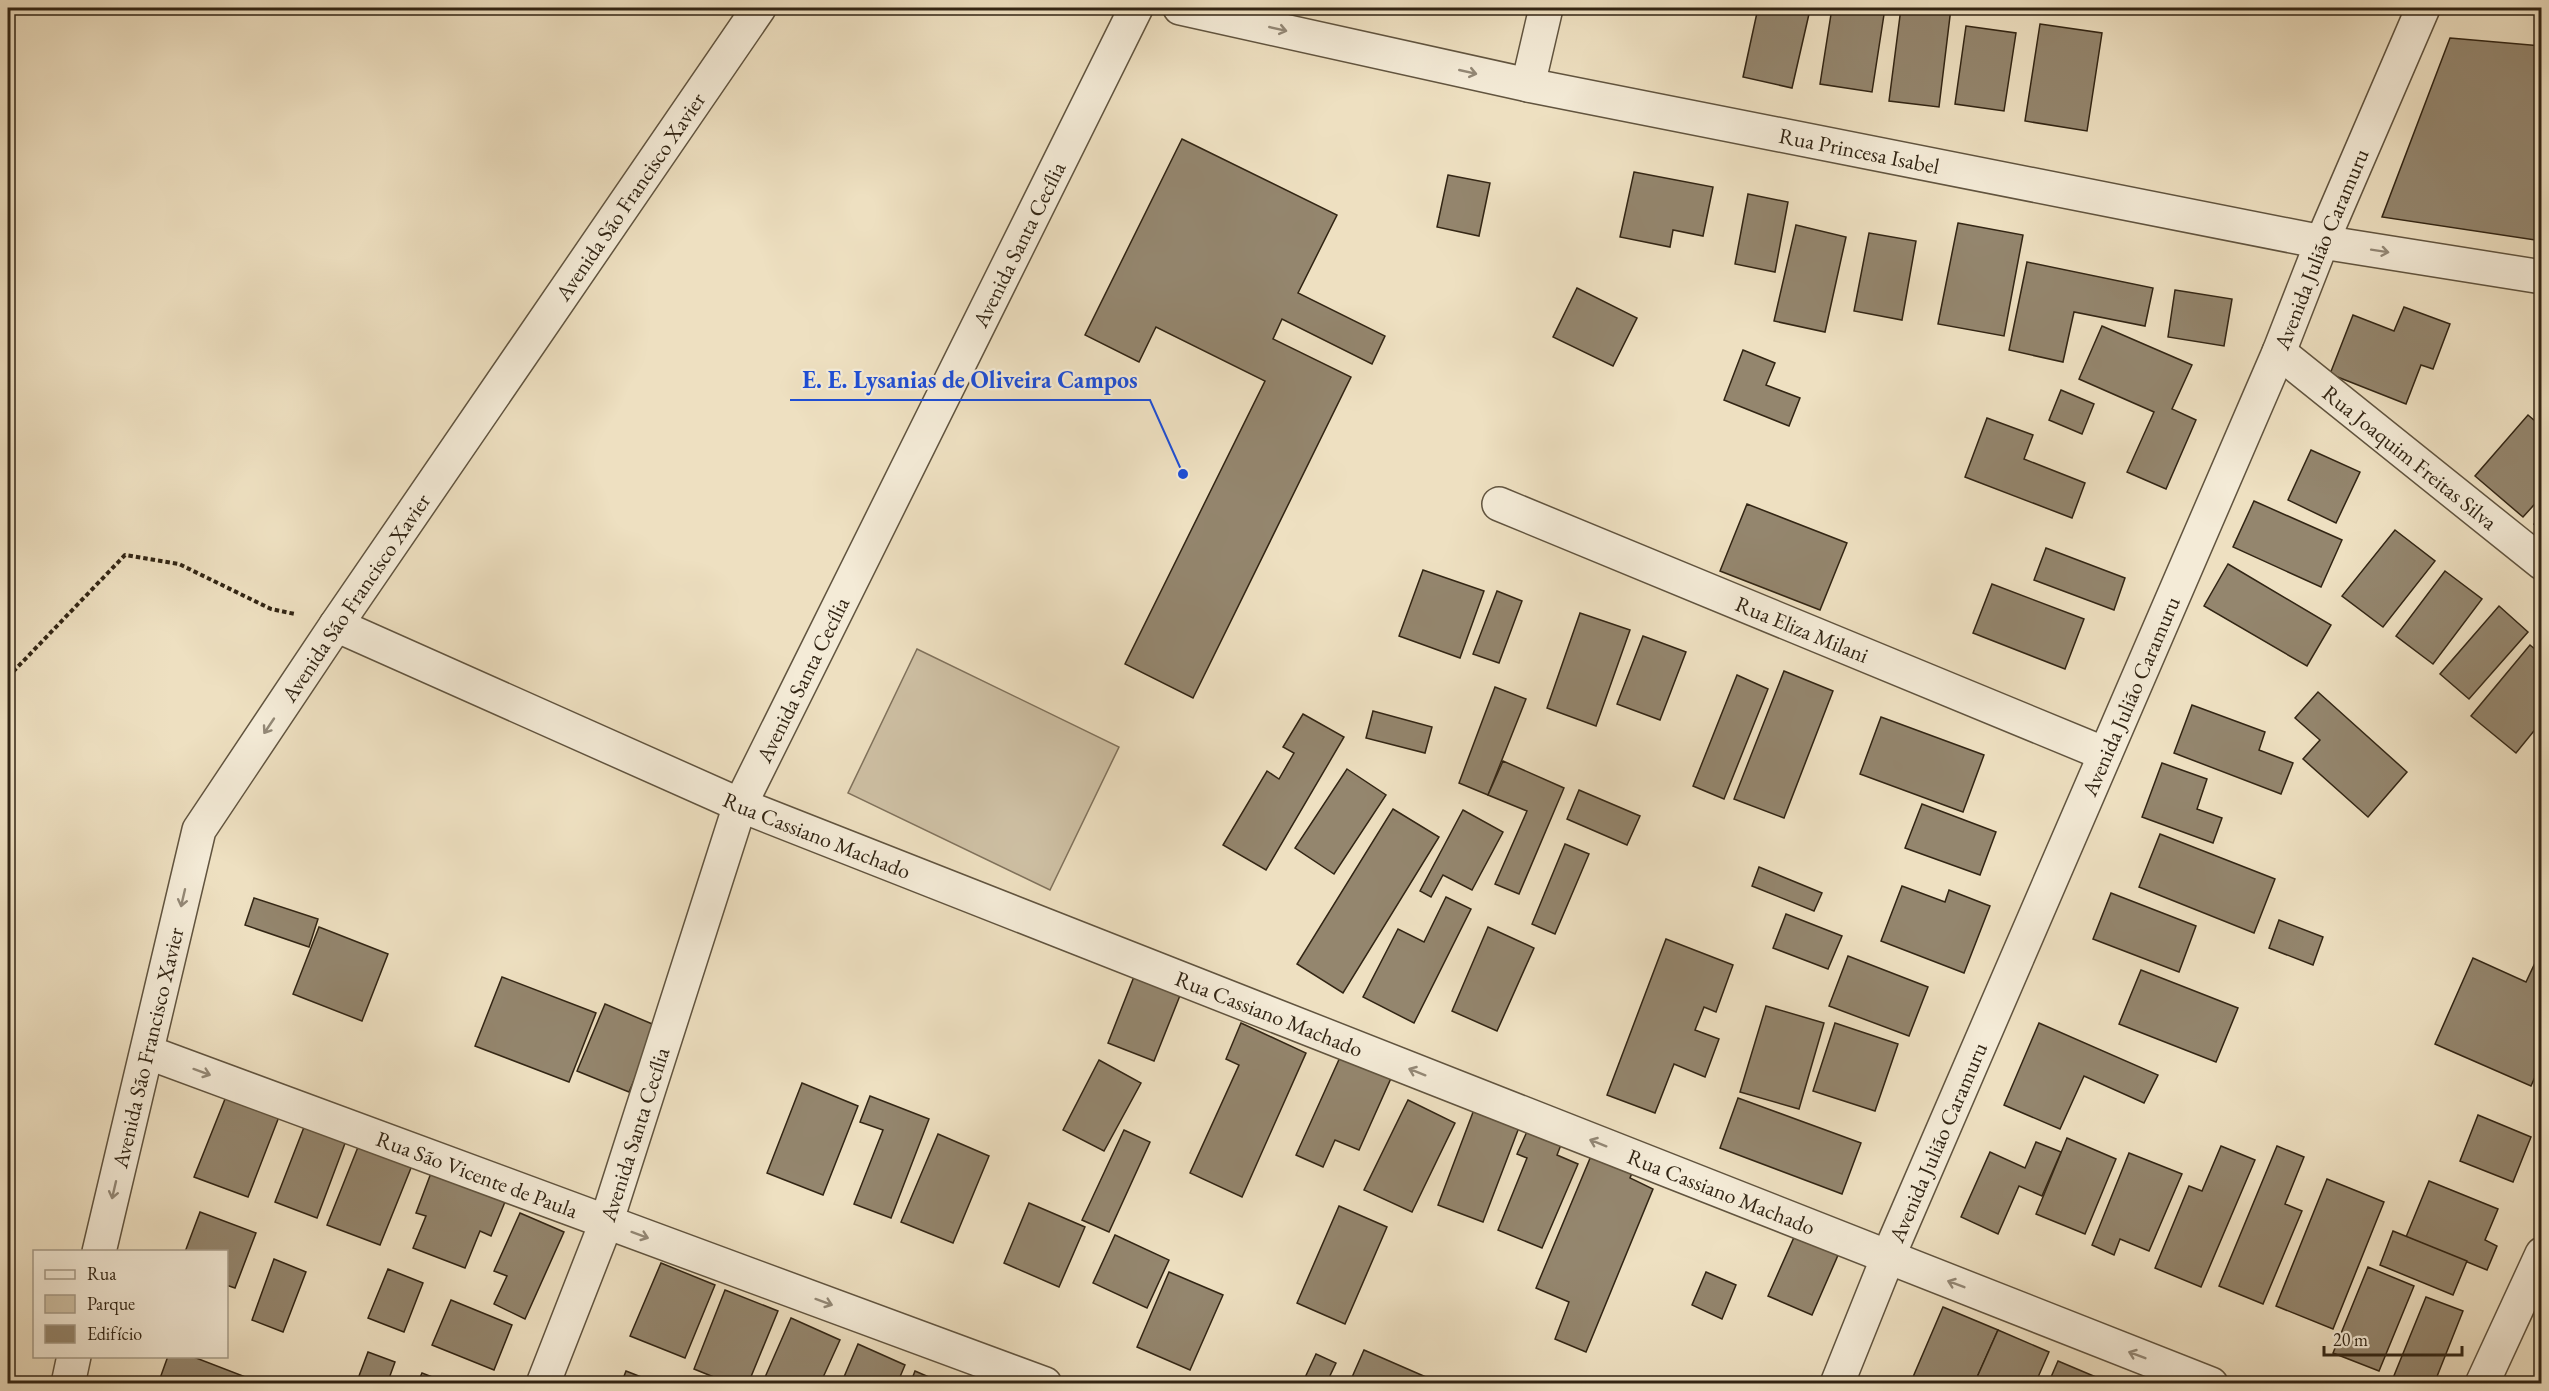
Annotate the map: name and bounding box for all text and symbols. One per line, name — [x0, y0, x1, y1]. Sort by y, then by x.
one-way arrow — [1268, 24, 1287, 36]
one-way arrow — [1458, 67, 1478, 78]
street label: Avenida São Francisco Xavier — [548, 86, 712, 307]
street label: Rua Princesa Isabel — [1776, 121, 1942, 181]
street label: Avenida Julião Caramuru — [2267, 144, 2376, 355]
street label: Avenida Santa Cecília — [965, 157, 1072, 333]
one-way arrow — [2369, 246, 2389, 257]
callout: E. E. Lysanias de Oliveira Campos — [790, 358, 1150, 400]
text: E. E. Lysanias de Oliveira Campos — [802, 364, 1138, 396]
street label: Rua Joaquim Freitas Silva — [2316, 379, 2503, 537]
street label: Avenida São Francisco Xavier — [274, 487, 437, 708]
street label: Rua Eliza Milani — [1731, 589, 1873, 670]
street label: Avenida Julião Caramuru — [2075, 591, 2187, 801]
street label: Avenida Santa Cecília — [749, 592, 856, 768]
one-way arrow — [262, 717, 275, 734]
street label: Rua Cassiano Machado — [718, 785, 915, 886]
one-way arrow — [177, 888, 189, 907]
street label: Avenida São Francisco Xavier — [105, 924, 191, 1172]
street label: Rua Cassiano Machado — [1171, 964, 1367, 1064]
street label: Avenida Julião Caramuru — [1882, 1038, 1994, 1248]
street label: Avenida Santa Cecília — [593, 1044, 676, 1226]
one-way arrow — [1408, 1065, 1427, 1076]
one-way arrow — [192, 1068, 211, 1079]
street label: Rua São Vicente de Paula — [372, 1124, 582, 1225]
one-way arrow — [1589, 1137, 1608, 1148]
street label: Rua Cassiano Machado — [1623, 1142, 1819, 1242]
one-way arrow — [108, 1180, 119, 1199]
one-way arrow — [631, 1231, 649, 1242]
legend — [33, 1250, 228, 1358]
text: Rua — [87, 1262, 117, 1285]
one-way arrow — [1947, 1278, 1965, 1289]
text: Parque — [87, 1292, 135, 1315]
one-way arrow — [814, 1298, 832, 1309]
scale bar — [2324, 1319, 2462, 1357]
text: Edifício — [87, 1322, 142, 1345]
text: 20 m — [2333, 1328, 2368, 1351]
one-way arrow — [2128, 1348, 2147, 1359]

